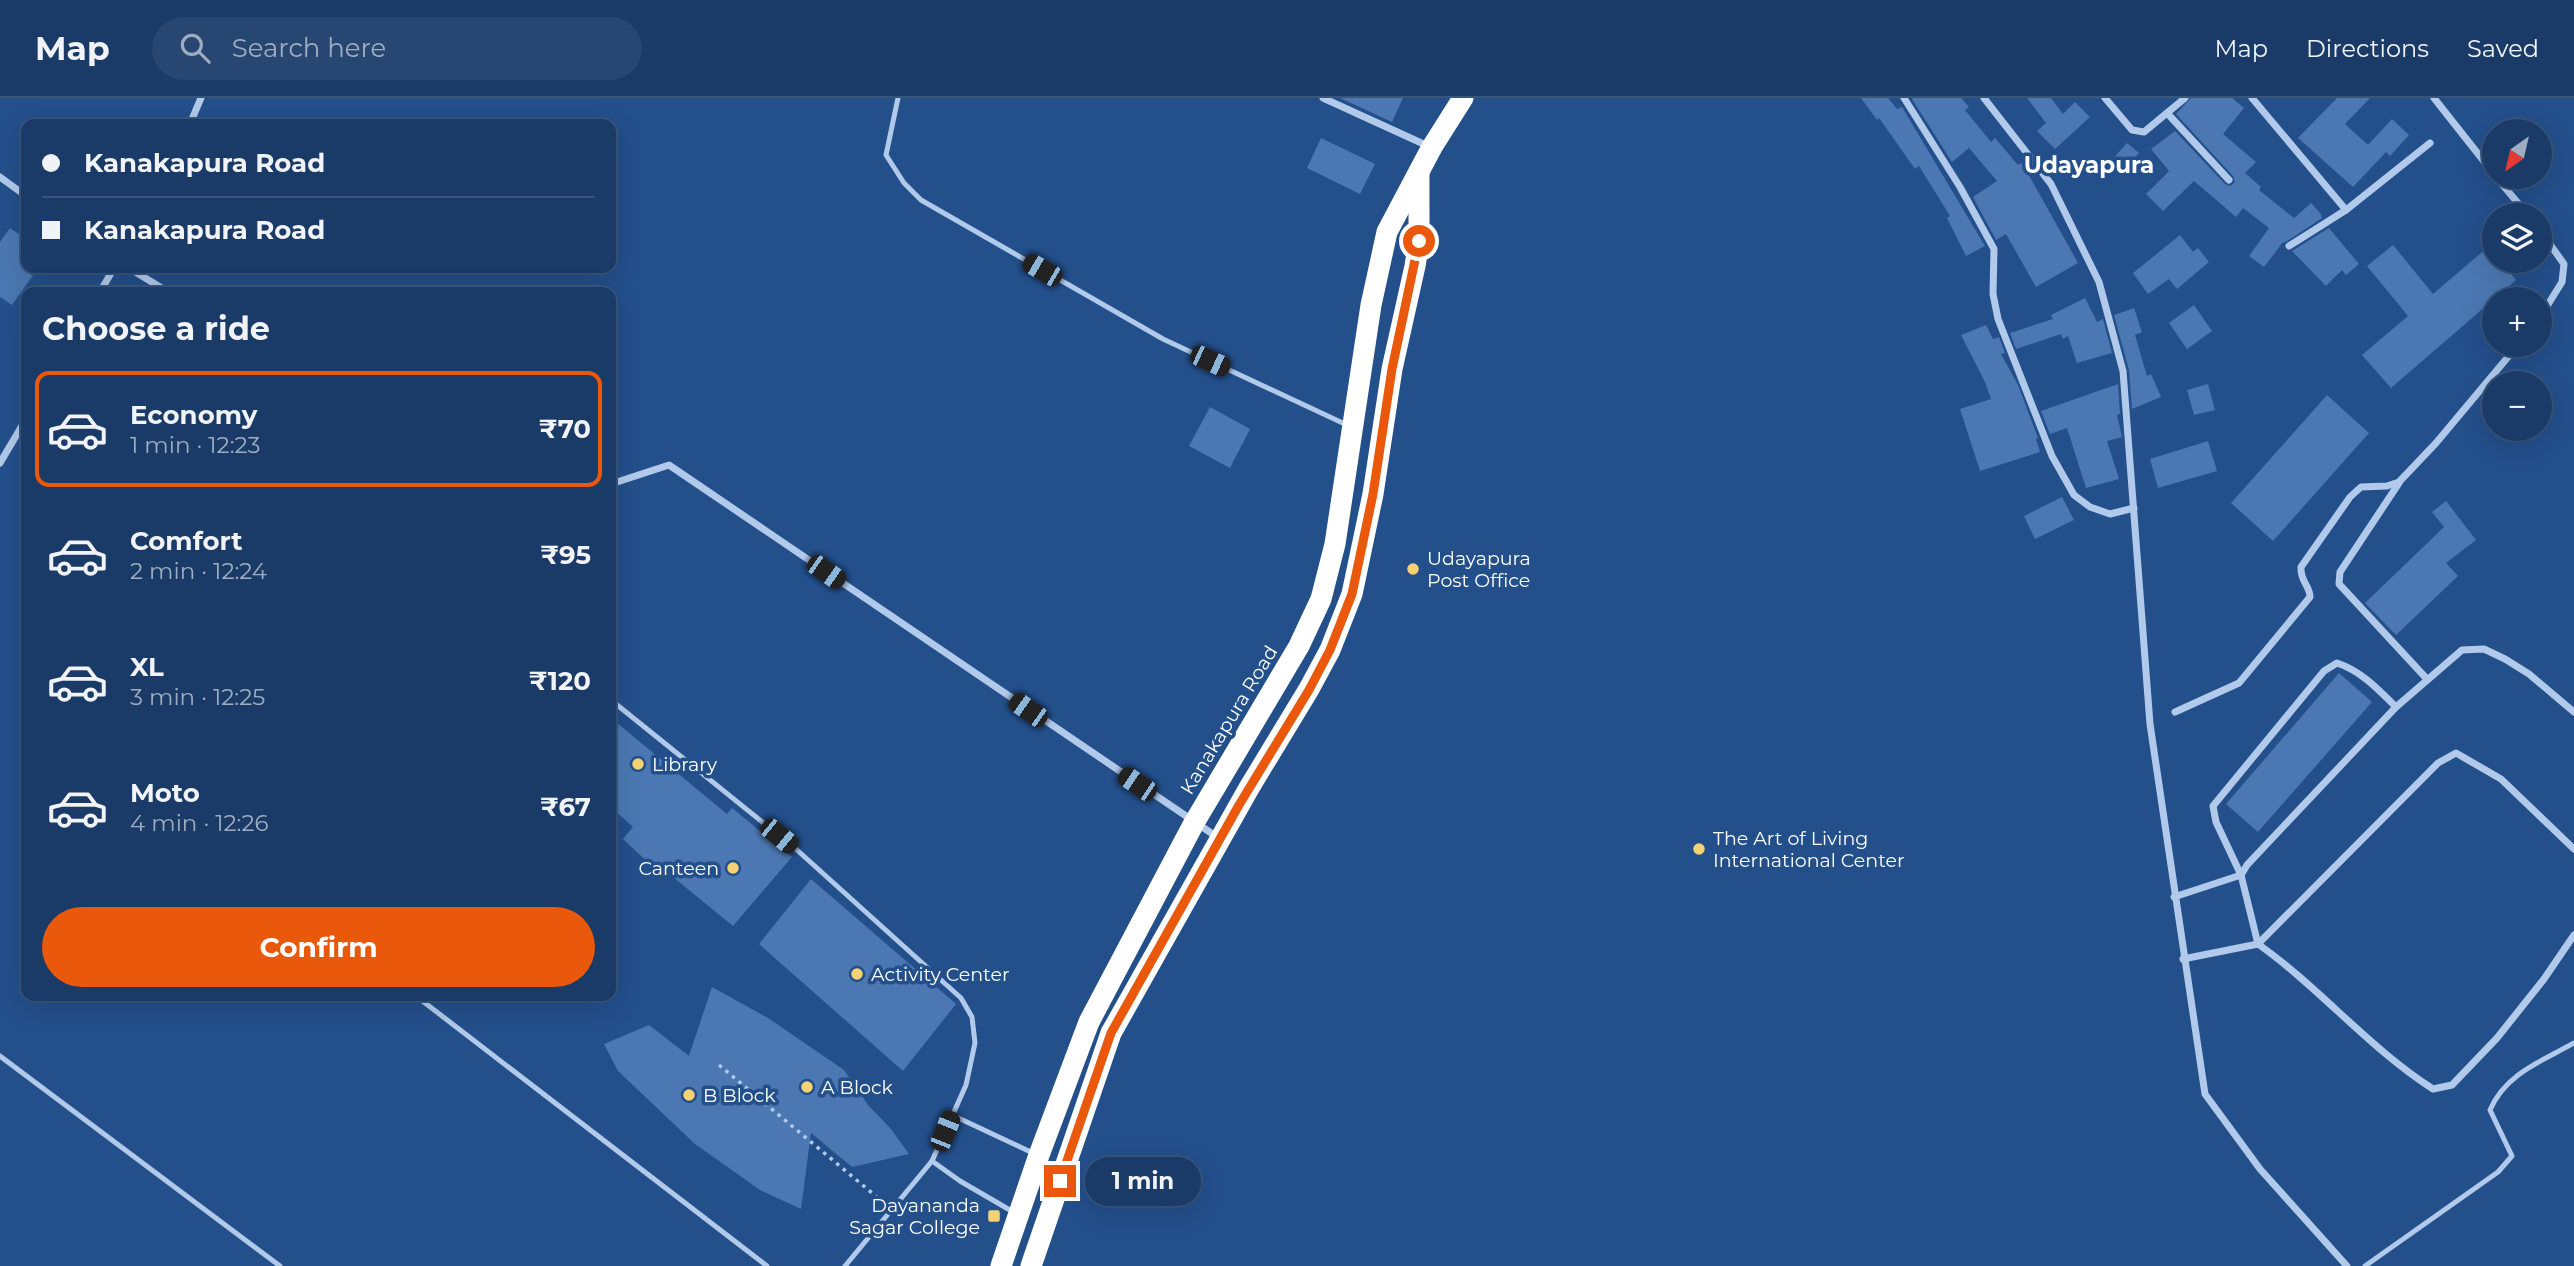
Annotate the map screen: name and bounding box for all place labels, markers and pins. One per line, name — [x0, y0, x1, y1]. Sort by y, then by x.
place label: Udayapura Post Office — [1427, 547, 1531, 592]
marker: Udayapura Post Office — [1405, 561, 1421, 577]
place label: Library — [652, 753, 718, 776]
marker: Library — [630, 756, 646, 772]
place label: The Art of Living International Center — [1713, 827, 1905, 872]
marker: The Art of Living International Center — [1691, 841, 1707, 857]
place label: Canteen — [638, 857, 719, 880]
marker: Canteen — [725, 860, 741, 876]
place label: Activity Center — [871, 963, 1010, 986]
marker: Activity Center — [849, 966, 865, 982]
place label: A Block — [821, 1076, 894, 1099]
marker: A Block — [799, 1079, 815, 1095]
place label: B Block — [703, 1084, 776, 1107]
marker: B Block — [681, 1087, 697, 1103]
place label: Dayananda Sagar College — [849, 1194, 980, 1239]
marker: Dayananda Sagar College — [986, 1208, 1002, 1224]

